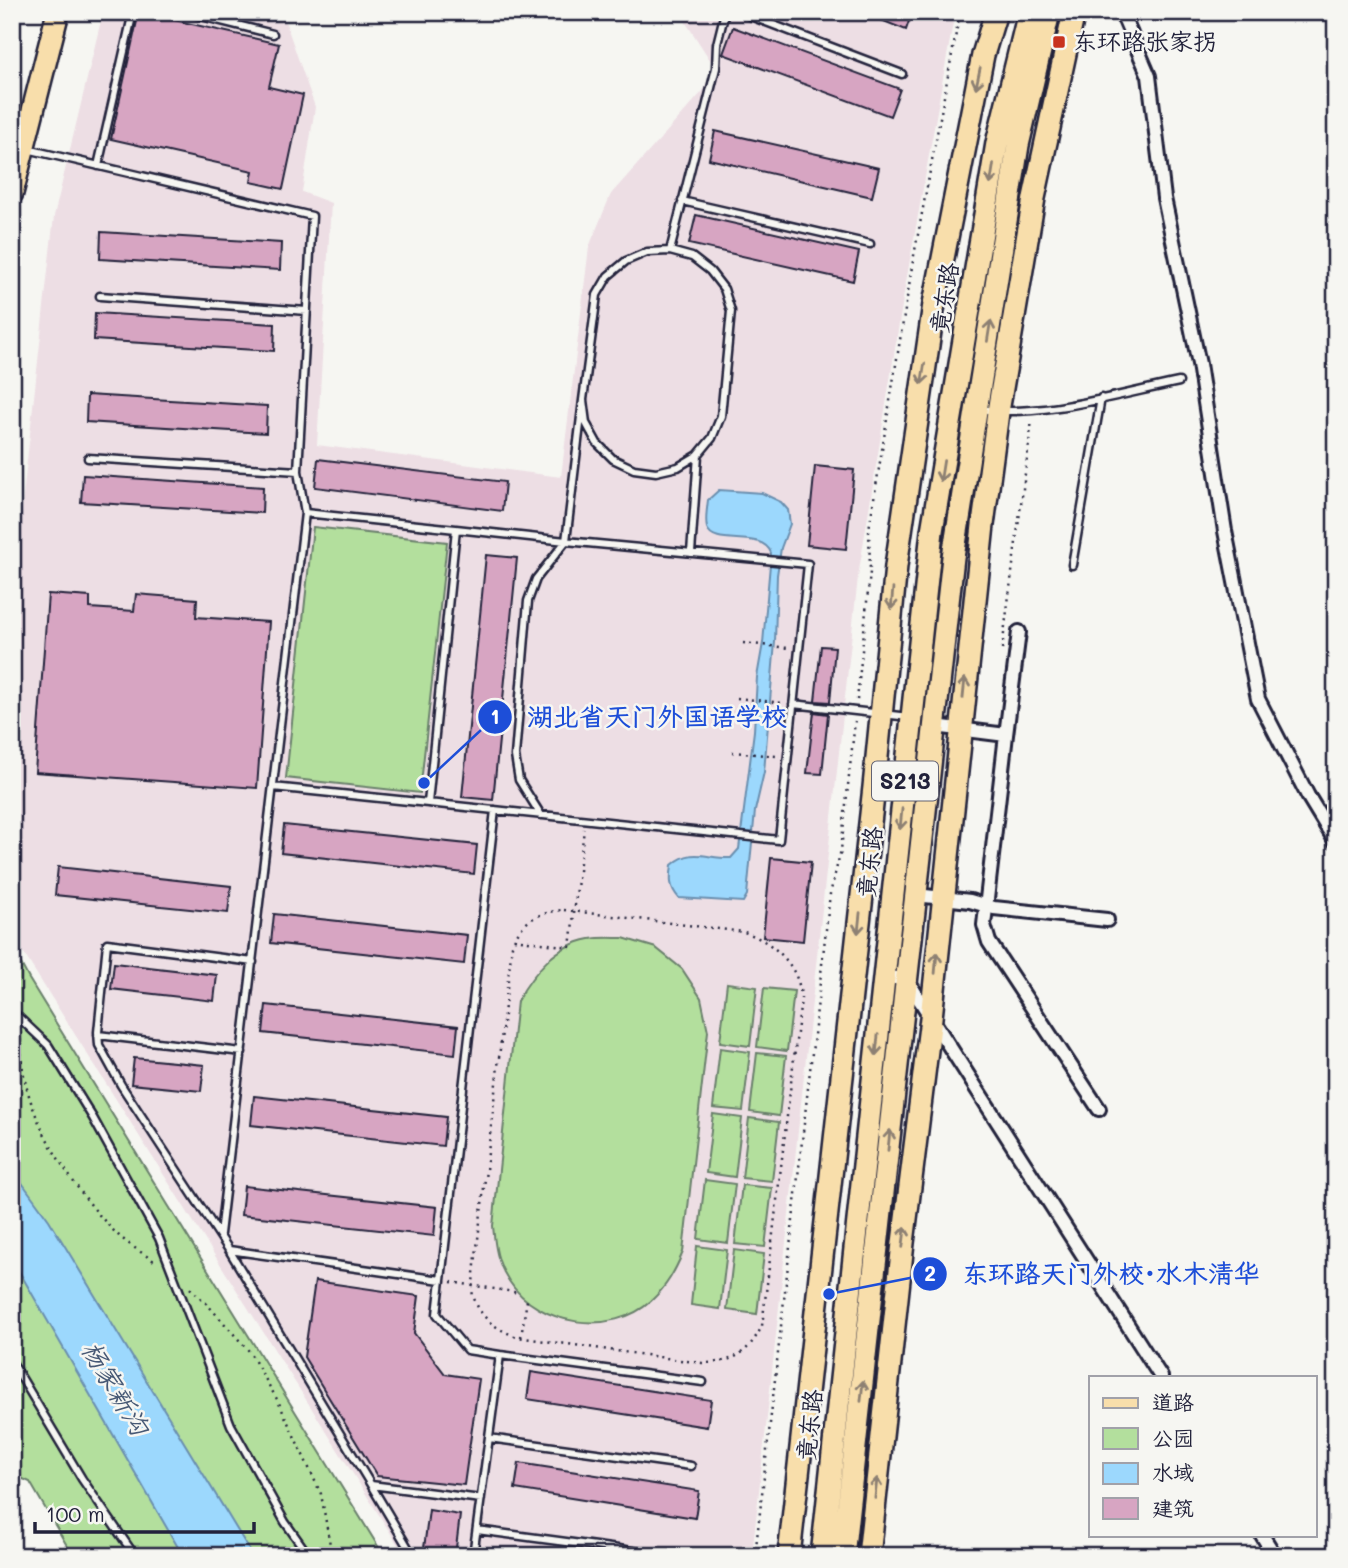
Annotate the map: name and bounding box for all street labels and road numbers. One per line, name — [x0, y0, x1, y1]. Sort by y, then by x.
street label: 竟东路 — [923, 260, 964, 336]
road number: S213 — [872, 762, 938, 800]
street label: 竟东路 — [849, 824, 888, 899]
street label: 竟东路 — [789, 1387, 828, 1462]

